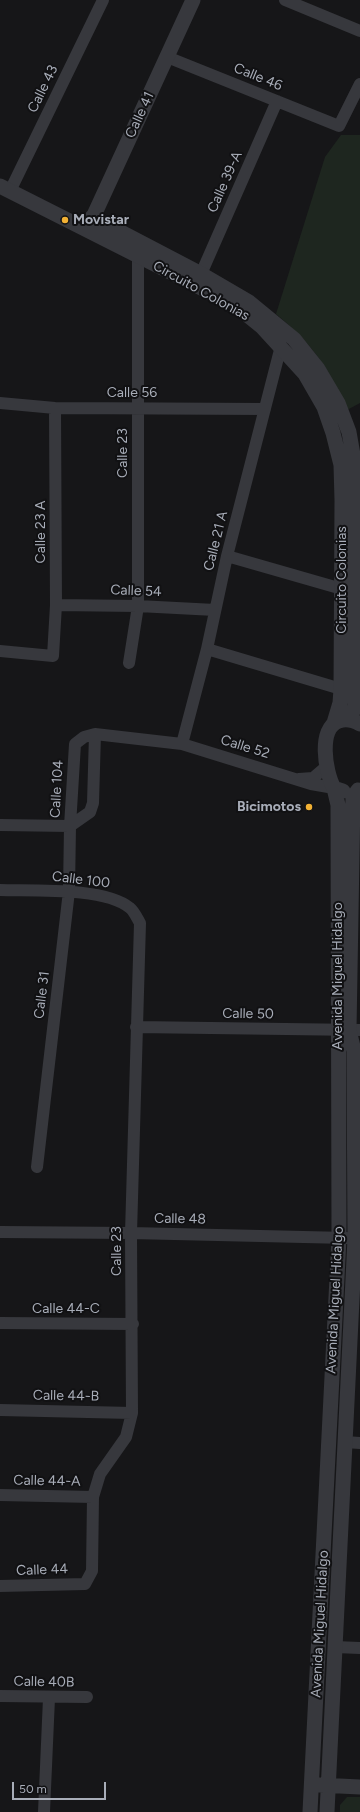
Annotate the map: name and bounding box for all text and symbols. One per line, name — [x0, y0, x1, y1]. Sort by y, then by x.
street label: Calle 46 — [231, 60, 285, 94]
street label: Calle 43 — [24, 62, 62, 116]
street label: Calle 41 — [122, 89, 158, 141]
street label: Calle 39-A — [204, 149, 246, 215]
place label: Movistar — [73, 212, 129, 228]
marker: Movistar — [60, 215, 70, 225]
street label: Circuito Colonias — [150, 258, 252, 324]
street label: Calle 56 — [107, 385, 157, 401]
street label: Calle 23 — [115, 428, 131, 478]
street label: Calle 23 A — [33, 501, 49, 563]
street label: Calle 21 A — [200, 509, 232, 573]
street label: Circuito Colonias — [334, 526, 350, 634]
street label: Calle 54 — [110, 582, 162, 600]
street label: Calle 52 — [218, 732, 272, 762]
street label: Calle 104 — [47, 760, 67, 818]
place label: Bicimotos — [237, 799, 301, 815]
marker: Bicimotos — [304, 802, 314, 812]
street label: Calle 100 — [51, 868, 111, 892]
street label: Avenida Miguel Hidalgo — [330, 902, 346, 1050]
street label: Calle 31 — [31, 970, 53, 1020]
street label: Calle 50 — [222, 1005, 274, 1023]
street label: Calle 48 — [154, 1210, 206, 1228]
street label: Calle 23 — [109, 1226, 125, 1276]
street label: Avenida Miguel Hidalgo — [323, 1226, 347, 1374]
street label: Calle 44-C — [32, 1301, 100, 1317]
street label: Calle 44-B — [33, 1387, 99, 1405]
street label: Calle 44-A — [13, 1472, 81, 1490]
street label: Avenida Miguel Hidalgo — [308, 1550, 332, 1698]
street label: Calle 44 — [16, 1561, 68, 1579]
street label: Calle 40B — [13, 1673, 75, 1691]
scale bar — [14, 1774, 108, 1800]
text: 50 m — [19, 1782, 47, 1796]

